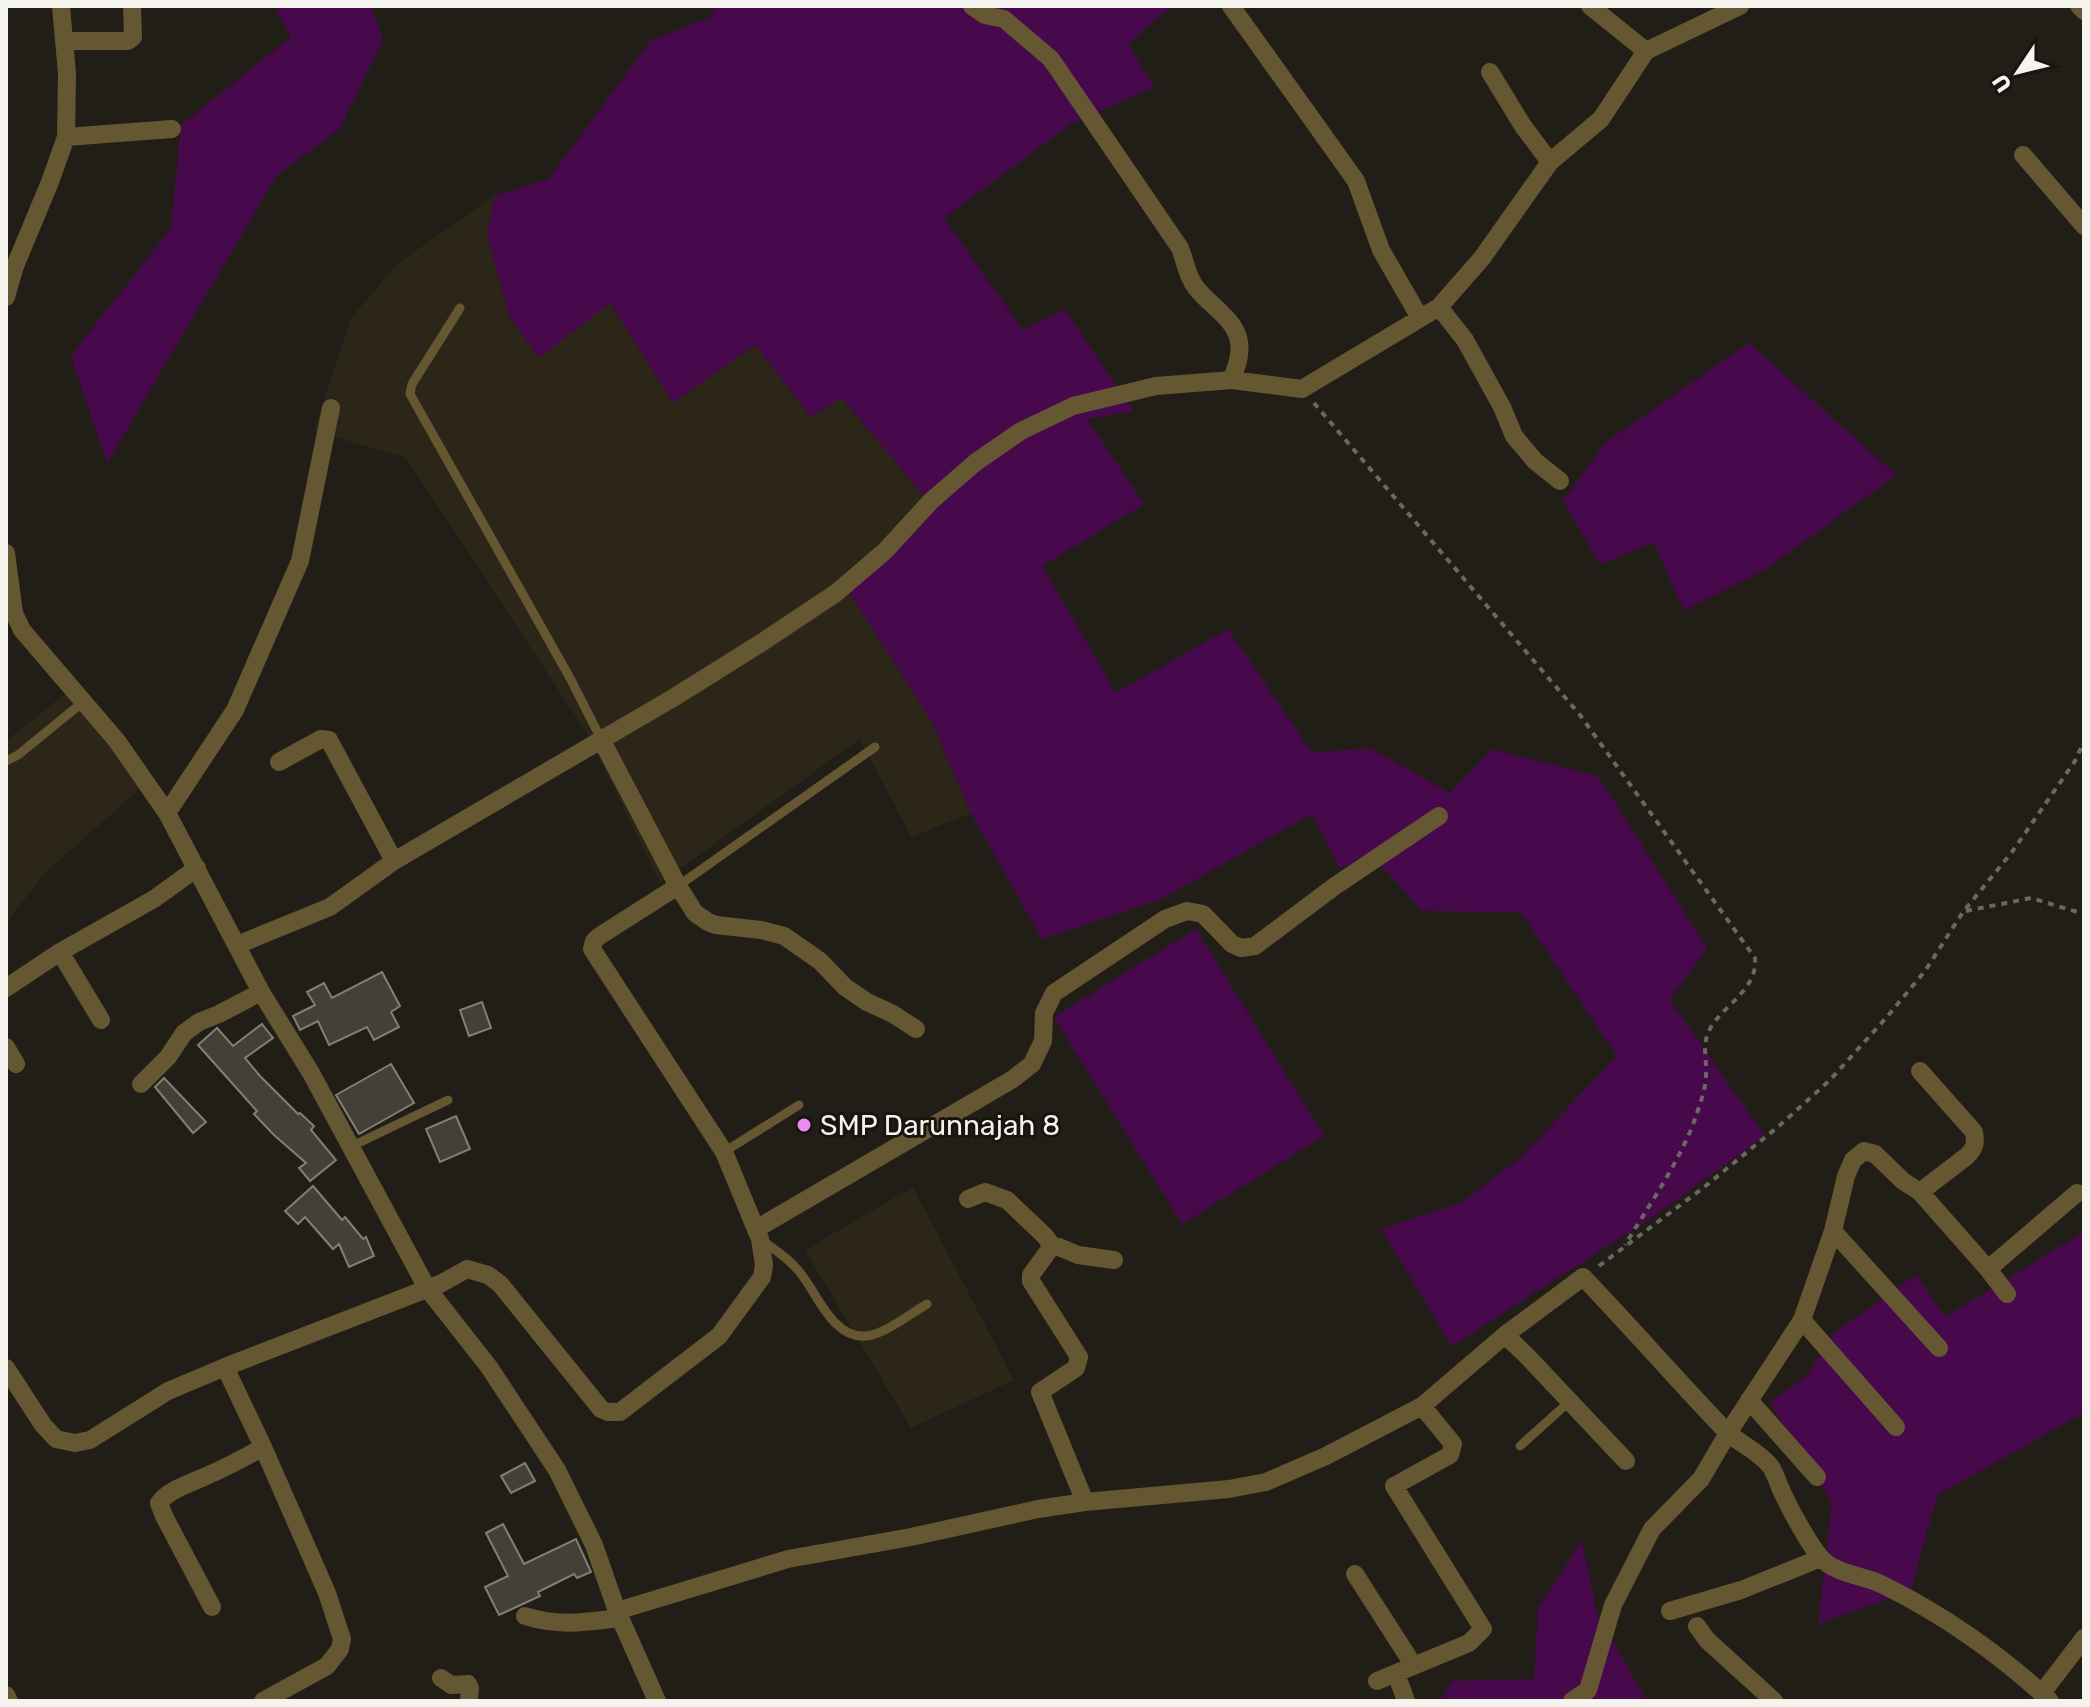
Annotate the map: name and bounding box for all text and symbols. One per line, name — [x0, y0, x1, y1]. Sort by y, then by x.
north arrow — [1978, 32, 2058, 112]
text: U — [1986, 69, 2018, 97]
place label: SMP Darunnajah 8 — [820, 1109, 1060, 1142]
marker: SMP Darunnajah 8 — [795, 1116, 813, 1134]

